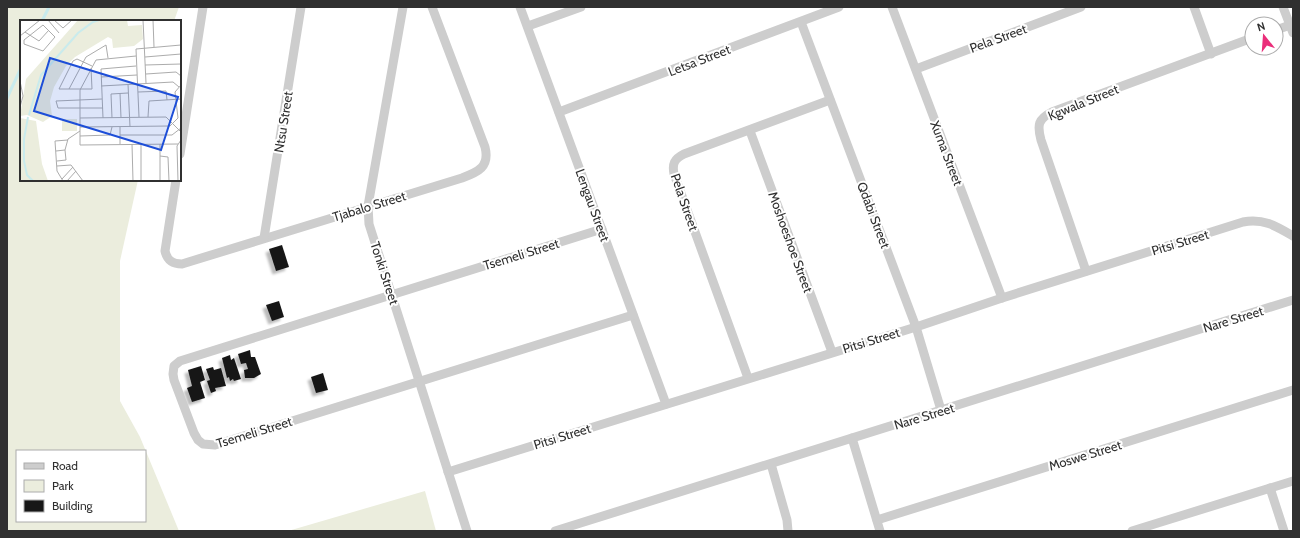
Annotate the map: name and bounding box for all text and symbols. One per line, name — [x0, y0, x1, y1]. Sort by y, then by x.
north arrow — [1244, 16, 1284, 56]
text: N — [1255, 19, 1267, 34]
inset map — [20, 20, 181, 181]
street label: Pela Street — [967, 20, 1029, 56]
street label: Letsa Street — [666, 41, 733, 79]
street label: Kgwala Street — [1045, 80, 1121, 123]
street label: Ntsu Street — [270, 90, 296, 154]
street label: Xuma Street — [927, 118, 967, 188]
street label: Lengau Street — [572, 166, 614, 244]
street label: Pela Street — [668, 171, 702, 233]
street label: Qdabi Street — [854, 180, 894, 251]
street label: Tjabalo Street — [330, 187, 408, 226]
street label: Moshoeshoe Street — [765, 189, 817, 295]
street label: Pitsi Street — [1149, 226, 1211, 258]
street label: Tsemeli Street — [481, 235, 561, 273]
street label: Tonki Street — [367, 240, 403, 307]
street label: Nare Street — [1201, 302, 1266, 336]
street label: Pitsi Street — [840, 324, 902, 356]
street label: Nare Street — [892, 399, 957, 433]
street label: Tsemeli Street — [214, 413, 294, 451]
street label: Pitsi Street — [531, 420, 593, 452]
street label: Moswe Street — [1047, 436, 1124, 474]
legend — [16, 450, 146, 522]
text: Road — [52, 458, 78, 473]
text: Park — [52, 478, 74, 493]
text: Building — [52, 498, 94, 513]

